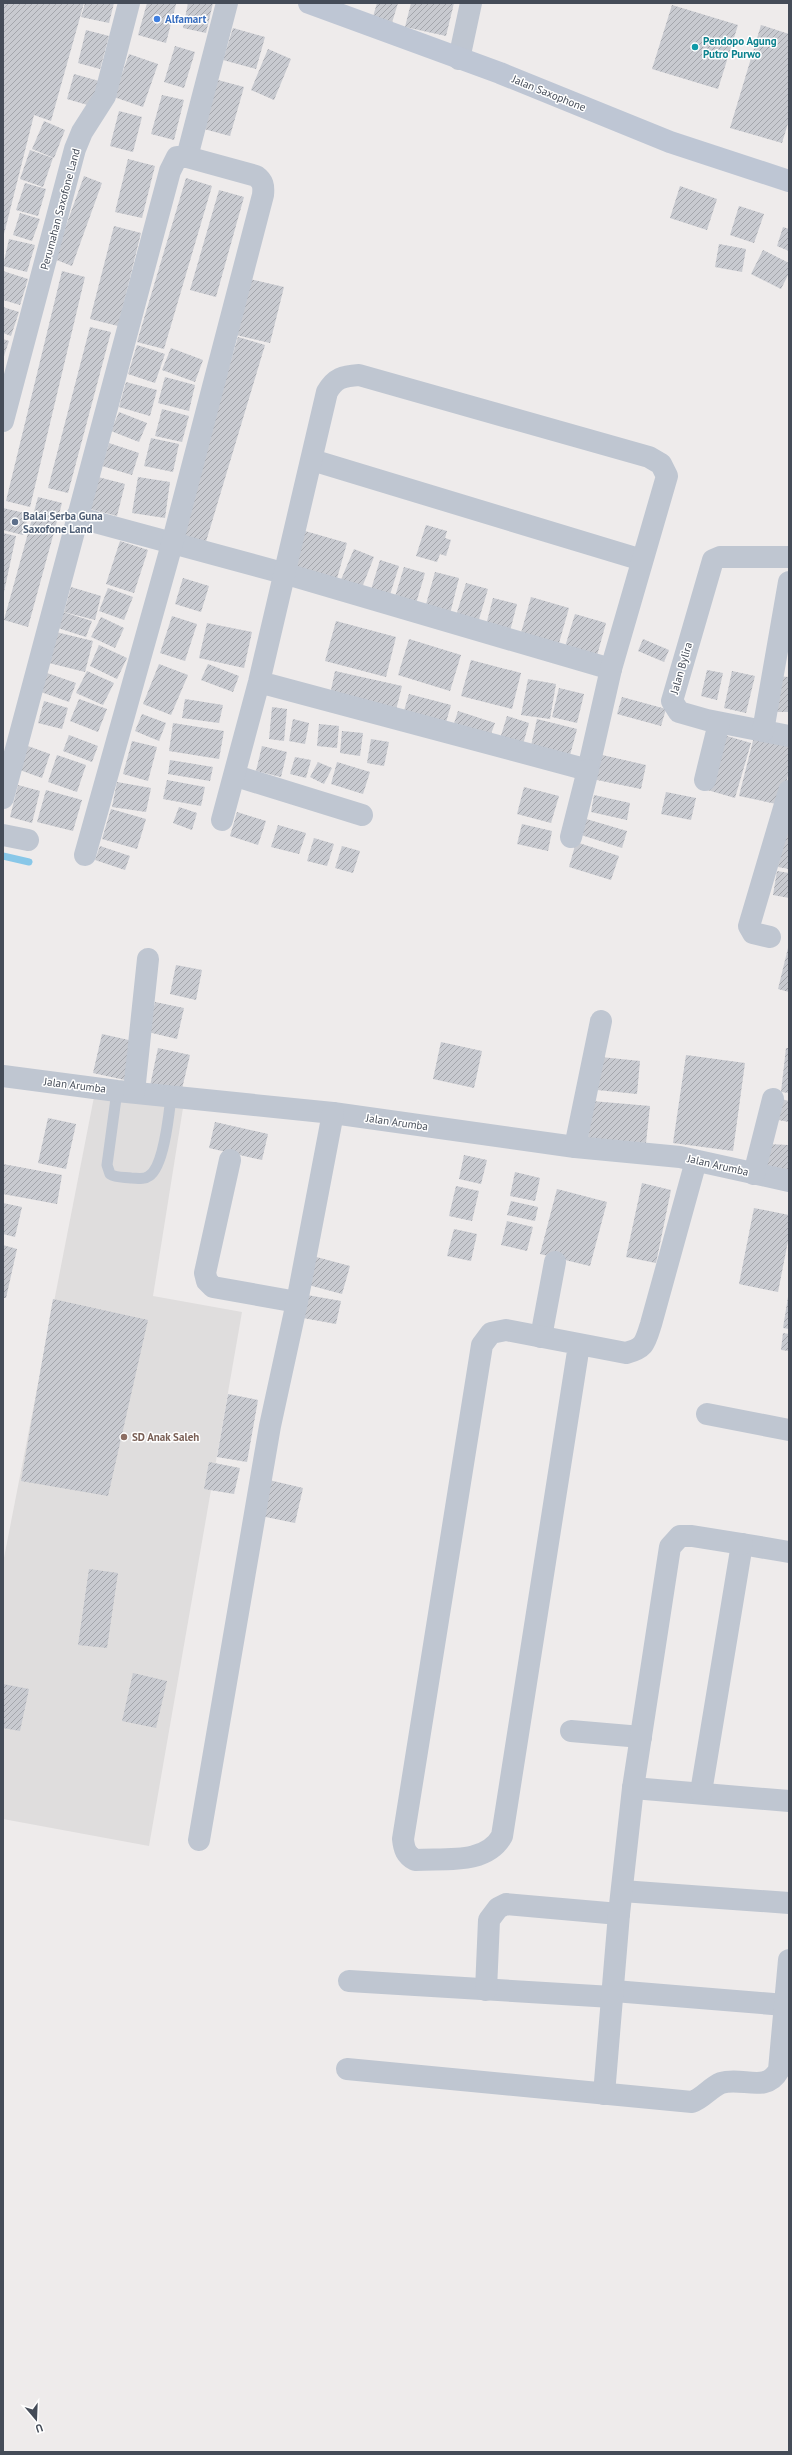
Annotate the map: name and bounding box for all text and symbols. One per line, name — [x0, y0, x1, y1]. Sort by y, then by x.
place label: Alfamart — [165, 12, 206, 26]
marker: Alfamart — [152, 14, 162, 24]
place label: Pendopo Agung Putro Purwo — [703, 34, 777, 61]
marker: Pendopo Agung Putro Purwo — [690, 42, 700, 52]
street label: Jalan Saxophone — [509, 71, 588, 114]
street label: Perumahan Saxofone Land — [37, 147, 83, 271]
place label: Balai Serba Guna Saxofone Land — [23, 509, 103, 536]
marker: Balai Serba Guna Saxofone Land — [10, 517, 20, 527]
street label: Jalan Bylira — [667, 641, 695, 696]
street label: Jalan Arumba — [42, 1074, 107, 1096]
street label: Jalan Arumba — [364, 1111, 429, 1133]
street label: Jalan Arumba — [685, 1151, 750, 1179]
place label: SD Anak Saleh — [132, 1430, 199, 1444]
marker: SD Anak Saleh — [119, 1432, 129, 1442]
north arrow — [16, 2399, 56, 2439]
text: U — [34, 2421, 45, 2436]

